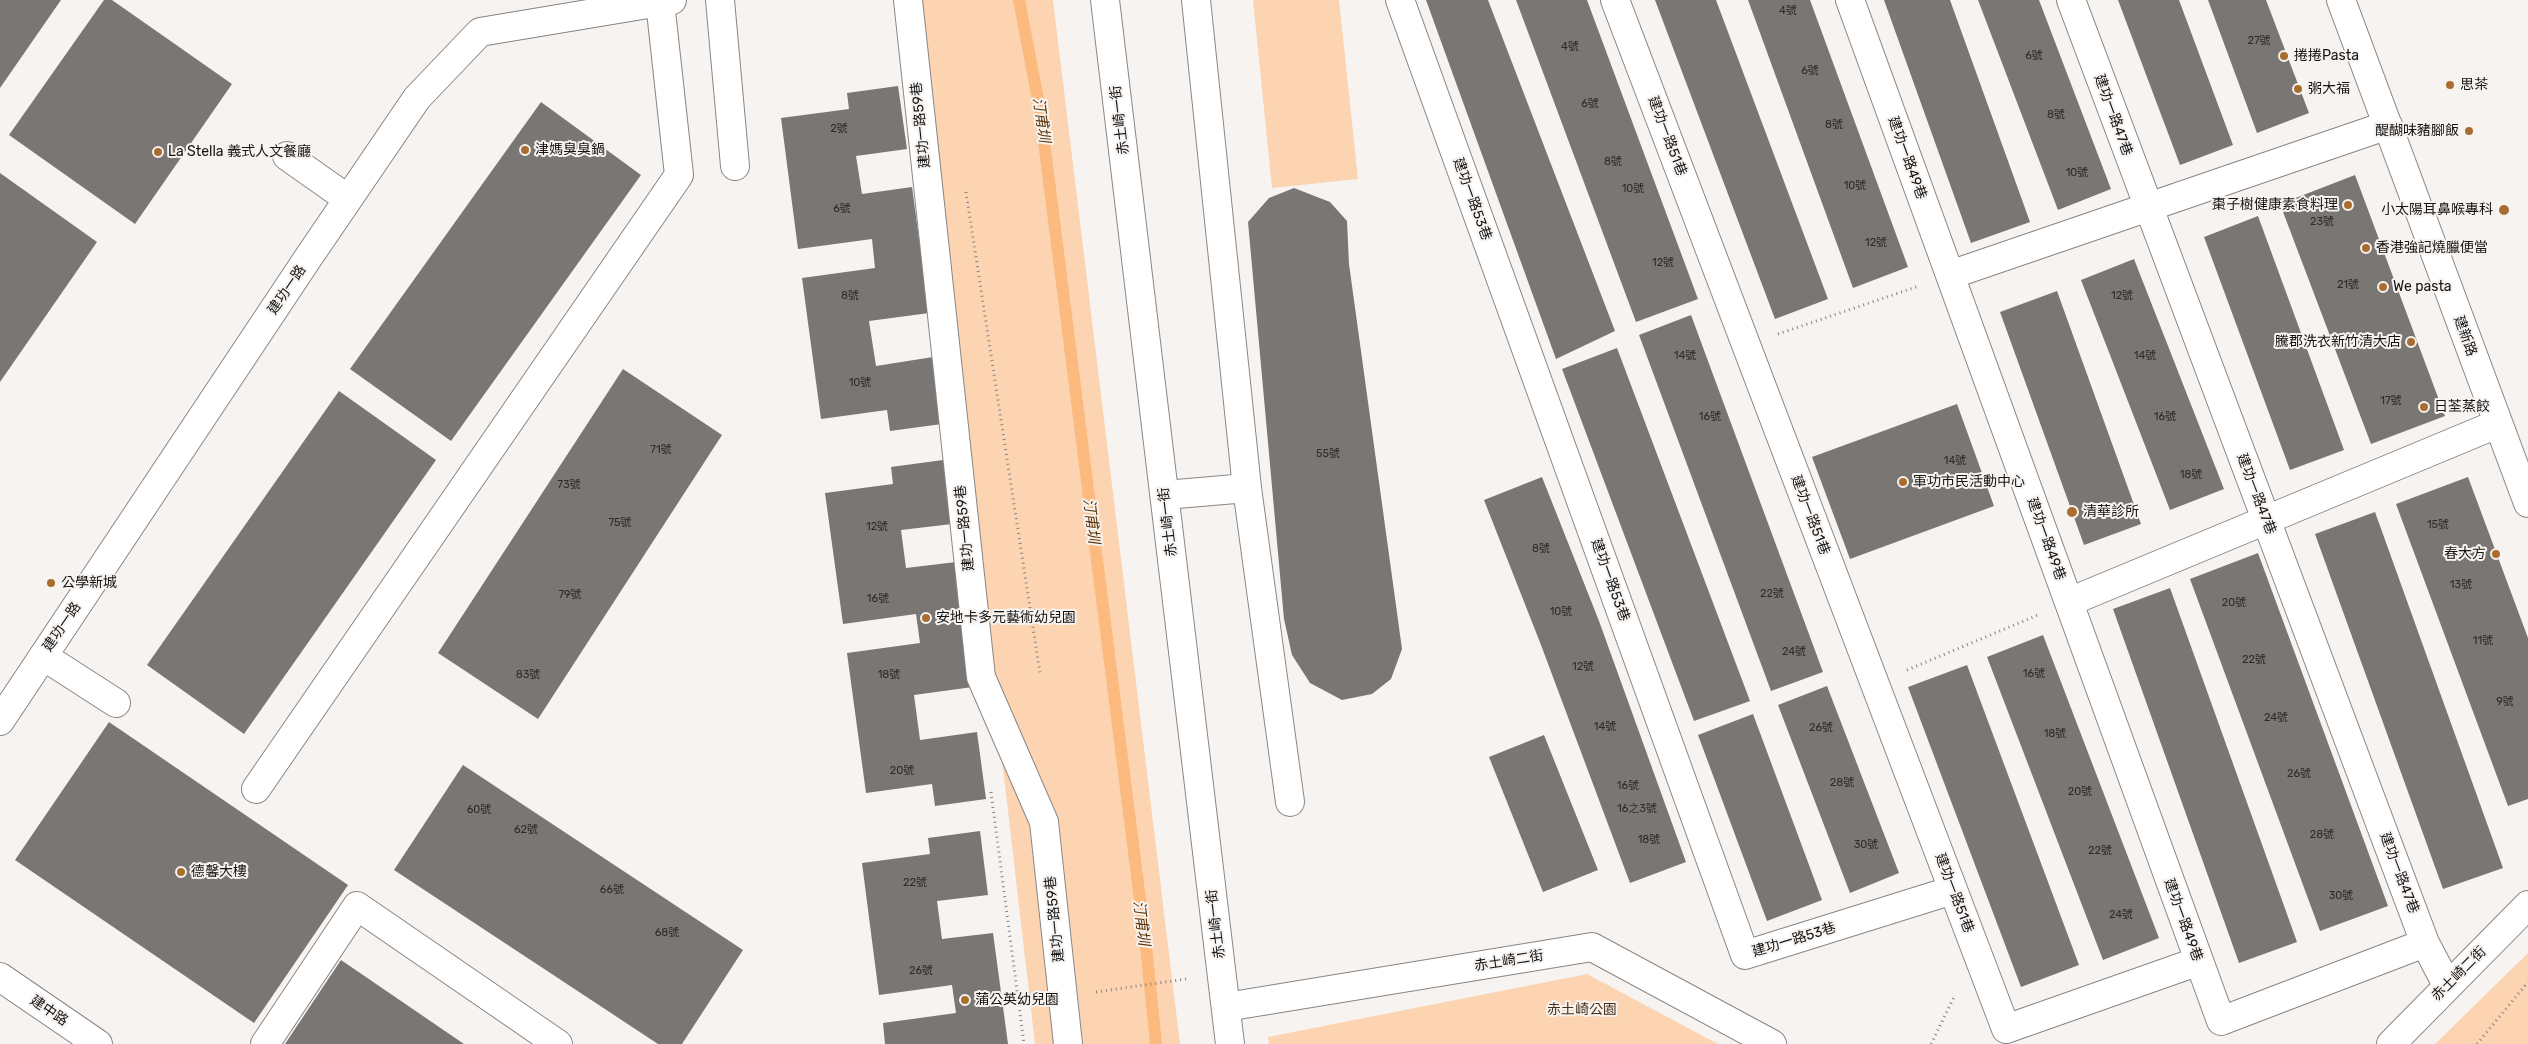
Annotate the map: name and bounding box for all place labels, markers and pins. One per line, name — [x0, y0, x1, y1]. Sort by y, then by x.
place label: 捲捲Pasta — [2294, 48, 2359, 64]
marker: 捲捲Pasta — [2278, 50, 2290, 62]
place label: 思茶 — [2460, 77, 2488, 93]
marker: 思茶 — [2444, 79, 2456, 91]
place label: 粥大福 — [2308, 81, 2350, 97]
marker: 粥大福 — [2292, 83, 2304, 95]
place label: 醍醐味豬腳飯 — [2375, 123, 2459, 139]
marker: 醍醐味豬腳飯 — [2463, 125, 2475, 137]
place label: 津媽臭臭鍋 — [535, 142, 605, 158]
place label: La Stella 義式人文餐廳 — [168, 144, 311, 160]
marker: 津媽臭臭鍋 — [519, 144, 531, 156]
marker: La Stella 義式人文餐廳 — [152, 146, 164, 158]
place label: 棗子樹健康素食料理 — [2212, 197, 2338, 213]
marker: 棗子樹健康素食料理 — [2342, 199, 2354, 211]
place label: 小太陽耳鼻喉專科 — [2381, 202, 2493, 218]
marker: 小太陽耳鼻喉專科 — [2497, 203, 2511, 217]
place label: 香港強記燒臘便當 — [2376, 240, 2488, 256]
marker: 香港強記燒臘便當 — [2360, 242, 2372, 254]
place label: We pasta — [2393, 279, 2452, 295]
marker: We pasta — [2377, 281, 2389, 293]
place label: 騰郡洗衣新竹清大店 — [2275, 334, 2401, 350]
marker: 騰郡洗衣新竹清大店 — [2405, 336, 2417, 348]
place label: 日荃蒸餃 — [2434, 399, 2490, 415]
marker: 日荃蒸餃 — [2418, 401, 2430, 413]
place label: 軍功市民活動中心 — [1913, 474, 2025, 490]
marker: 軍功市民活動中心 — [1897, 476, 1909, 488]
place label: 清華診所 — [2083, 504, 2139, 520]
marker: 清華診所 — [2065, 505, 2079, 519]
place label: 春大方 — [2444, 546, 2486, 562]
marker: 春大方 — [2490, 548, 2502, 560]
place label: 公學新城 — [61, 575, 117, 591]
marker: 公學新城 — [45, 577, 57, 589]
place label: 安地卡多元藝術幼兒園 — [936, 610, 1076, 626]
marker: 安地卡多元藝術幼兒園 — [920, 612, 932, 624]
place label: 德馨大樓 — [191, 864, 247, 880]
marker: 德馨大樓 — [175, 866, 187, 878]
place label: 蒲公英幼兒園 — [975, 992, 1059, 1008]
marker: 蒲公英幼兒園 — [959, 994, 971, 1006]

